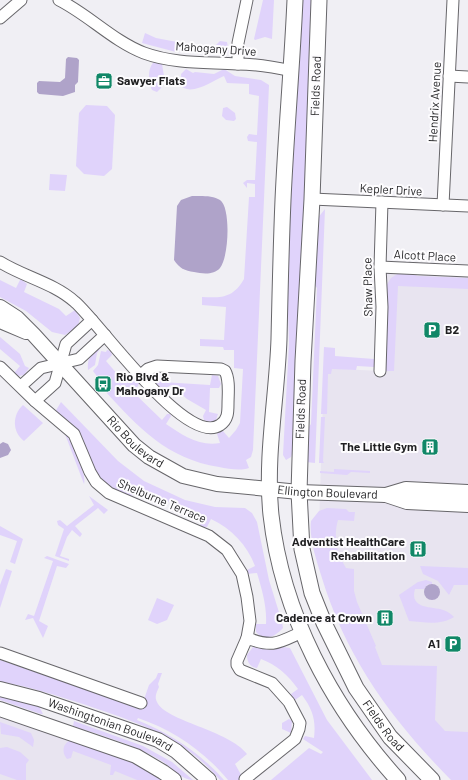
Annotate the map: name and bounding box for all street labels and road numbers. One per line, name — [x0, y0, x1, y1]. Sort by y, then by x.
street label: Mahogany Drive — [175, 38, 257, 58]
street label: Fields Road — [307, 56, 323, 116]
street label: Hendrix Avenue — [425, 61, 443, 143]
street label: Kepler Drive — [359, 180, 423, 198]
street label: Alcott Place — [394, 246, 457, 264]
street label: Shaw Place — [359, 257, 375, 317]
street label: Fields Road — [292, 379, 308, 439]
street label: Rio Boulevard — [105, 412, 167, 470]
street label: Shelburne Terrace — [116, 475, 209, 525]
street label: Ellington Boulevard — [277, 482, 378, 501]
street label: Washingtonian Boulevard — [46, 695, 176, 753]
street label: Fields Road — [360, 697, 408, 753]

